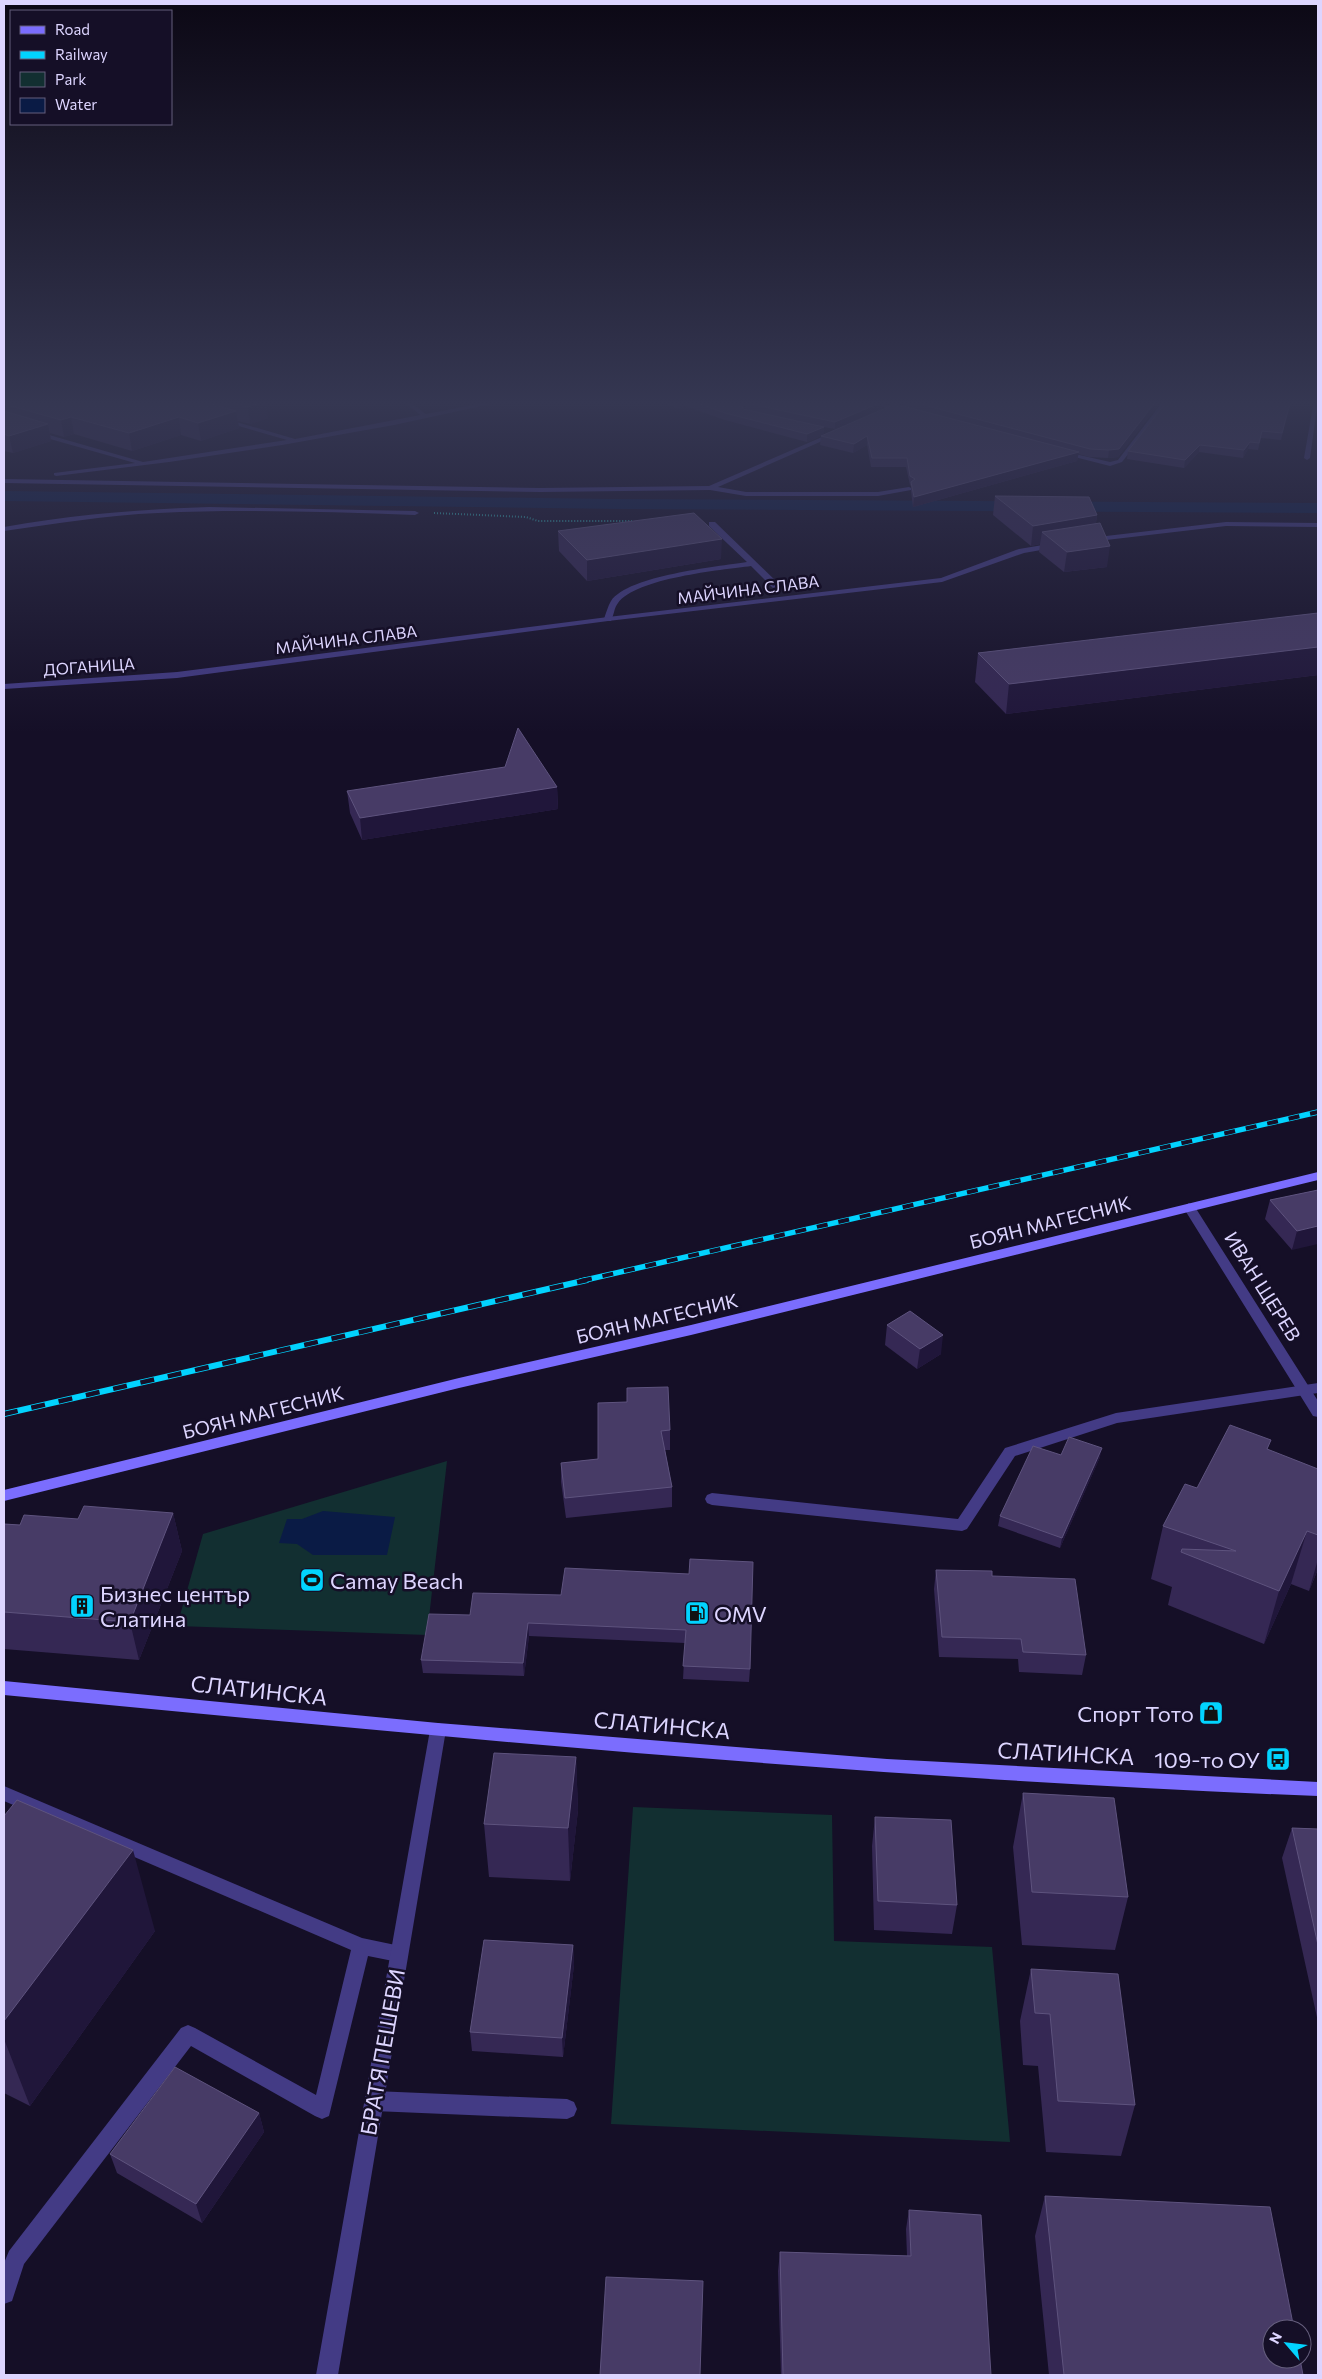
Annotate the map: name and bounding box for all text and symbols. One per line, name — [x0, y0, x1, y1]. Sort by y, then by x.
legend — [10, 10, 172, 125]
text: Road — [55, 20, 90, 38]
text: Railway — [55, 45, 108, 63]
text: Park — [55, 70, 86, 88]
text: Water — [55, 95, 97, 113]
street label: МАЙЧИНА СЛАВА — [676, 571, 820, 607]
street label: МАЙЧИНА СЛАВА — [274, 621, 418, 657]
street label: ДОГАНИЦА — [43, 653, 135, 679]
street label: БОЯН МАГЕСНИК — [967, 1191, 1133, 1253]
street label: ИВАН ЩЕРЕВ — [1220, 1227, 1306, 1345]
street label: БОЯН МАГЕСНИК — [574, 1288, 740, 1348]
street label: БОЯН МАГЕСНИК — [180, 1381, 346, 1443]
sports icon: Camay Beach — [299, 1567, 325, 1593]
place label: Camay Beach — [330, 1567, 463, 1594]
place label: Бизнес център Слатина — [100, 1580, 250, 1632]
building icon: Бизнес център Слатина — [69, 1593, 95, 1619]
fuel station icon: OMV — [684, 1600, 710, 1626]
place label: OMV — [714, 1600, 767, 1627]
street label: СЛАТИНСКА — [189, 1669, 329, 1711]
place label: Спорт Тото — [1077, 1700, 1194, 1727]
shop icon: Спорт Тото — [1198, 1700, 1224, 1726]
street label: СЛАТИНСКА — [593, 1706, 731, 1744]
street label: СЛАТИНСКА — [997, 1736, 1135, 1770]
place label: 109-то ОУ — [1154, 1746, 1260, 1773]
bus stop icon: 109-то ОУ — [1265, 1746, 1291, 1772]
street label: БРАТЯ ПЕШЕВИ — [354, 1967, 410, 2137]
north arrow — [1262, 2319, 1312, 2369]
text: N — [1265, 2329, 1285, 2346]

